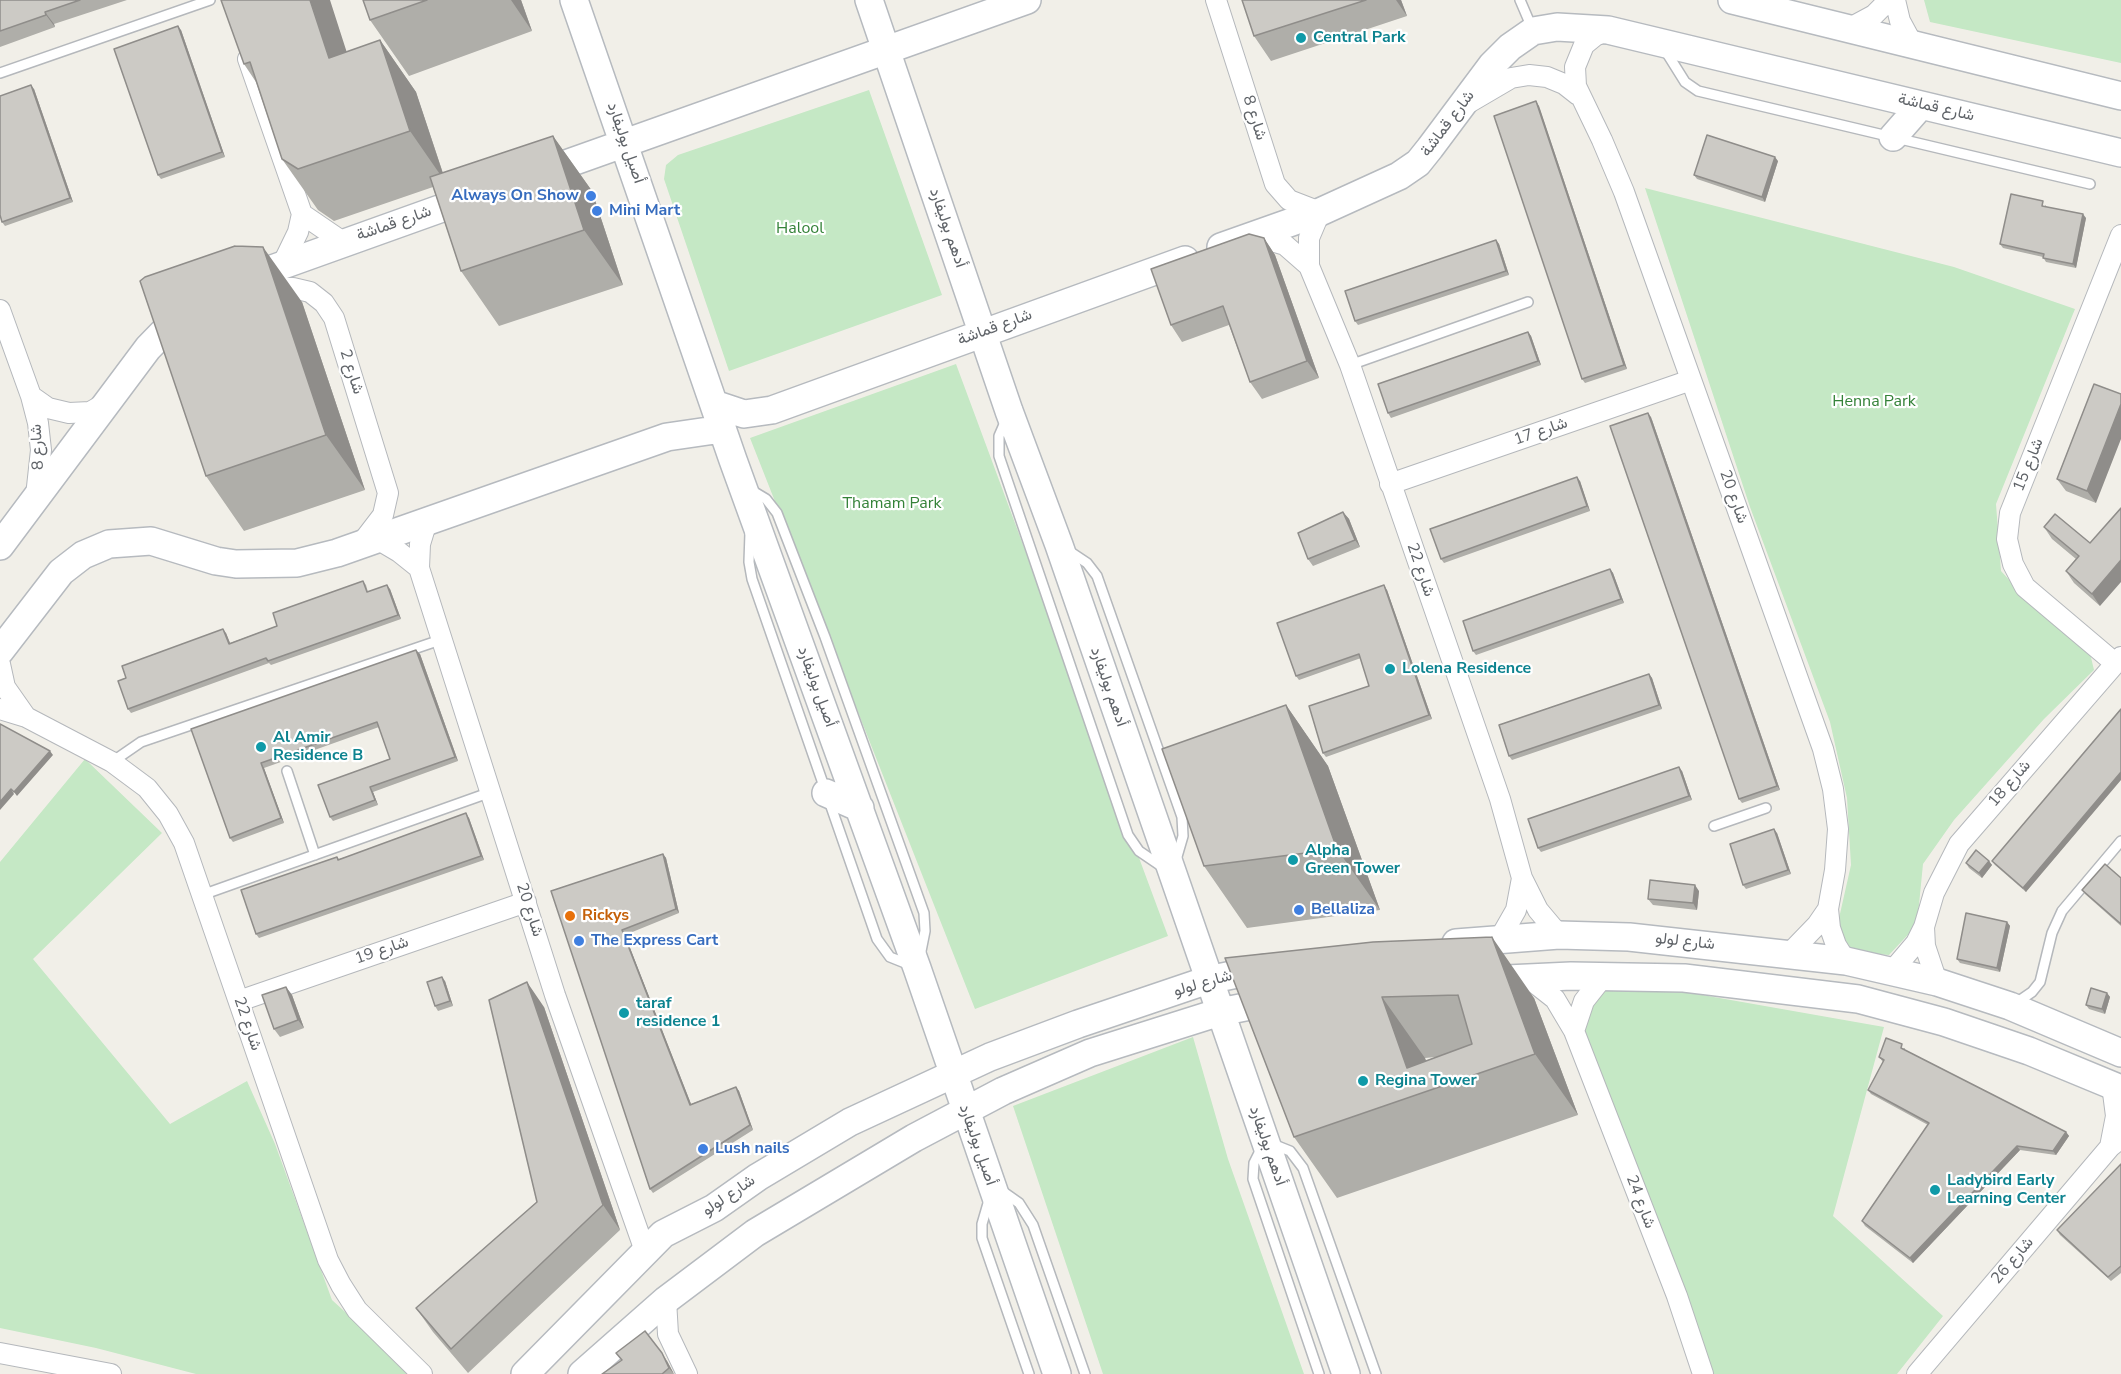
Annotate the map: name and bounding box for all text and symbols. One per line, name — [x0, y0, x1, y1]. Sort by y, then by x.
place label: Central Park — [1313, 28, 1406, 48]
marker: Central Park — [1294, 31, 1308, 45]
street label: شارع قماشة — [1417, 87, 1479, 161]
street label: شارع قماشة — [1896, 90, 1976, 126]
street label: شارع 8 — [1238, 93, 1270, 143]
street label: أصيل بوليفارد — [602, 100, 648, 186]
place label: Always On Show — [451, 186, 579, 206]
street label: أدهم بوليفارد — [924, 186, 970, 270]
marker: Always On Show — [584, 189, 598, 203]
place label: Mini Mart — [609, 201, 680, 221]
street label: شارع قماشة — [354, 202, 434, 246]
marker: Mini Mart — [590, 204, 604, 218]
park label: Halool — [776, 219, 824, 239]
street label: شارع قماشة — [955, 306, 1035, 350]
street label: شارع 2 — [335, 347, 367, 397]
park label: Henna Park — [1832, 392, 1916, 412]
street label: شارع 17 — [1512, 414, 1570, 450]
street label: شارع 8 — [27, 424, 49, 470]
street label: شارع 15 — [2010, 436, 2048, 494]
street label: شارع 20 — [1714, 468, 1752, 526]
park label: Thamam Park — [842, 494, 942, 514]
street label: شارع 22 — [1402, 541, 1438, 599]
street label: أصيل بوليفارد — [793, 644, 839, 730]
street label: أدهم بوليفارد — [1085, 645, 1131, 729]
place label: Lolena Residence — [1402, 659, 1531, 679]
marker: Lolena Residence — [1383, 662, 1397, 676]
place label: Al Amir Residence B — [273, 728, 363, 766]
marker: Al Amir Residence B — [254, 740, 268, 754]
street label: شارع 18 — [1985, 757, 2035, 811]
place label: Alpha Green Tower — [1305, 841, 1400, 879]
marker: Alpha Green Tower — [1286, 853, 1300, 867]
street label: شارع 20 — [511, 881, 547, 939]
place label: Bellaliza — [1311, 900, 1375, 920]
marker: Bellaliza — [1292, 903, 1306, 917]
place label: Rickys — [582, 906, 629, 926]
marker: Rickys — [563, 909, 577, 923]
street label: شارع لولو — [1654, 929, 1716, 955]
place label: The Express Cart — [591, 931, 718, 951]
street label: شارع 19 — [353, 933, 411, 969]
marker: The Express Cart — [572, 934, 586, 948]
street label: شارع لولو — [1172, 967, 1234, 1001]
place label: taraf residence 1 — [636, 994, 720, 1032]
street label: شارع 22 — [229, 995, 265, 1053]
marker: taraf residence 1 — [617, 1006, 631, 1020]
place label: Regina Tower — [1375, 1071, 1477, 1091]
marker: Regina Tower — [1356, 1074, 1370, 1088]
street label: أصيل بوليفارد — [954, 1102, 1000, 1188]
street label: أدهم بوليفارد — [1244, 1104, 1290, 1188]
place label: Lush nails — [715, 1139, 790, 1159]
marker: Lush nails — [696, 1142, 710, 1156]
street label: شارع لولو — [699, 1171, 759, 1221]
place label: Ladybird Early Learning Center — [1947, 1171, 2066, 1209]
street label: شارع 24 — [1621, 1173, 1659, 1231]
marker: Ladybird Early Learning Center — [1928, 1183, 1942, 1197]
street label: شارع 26 — [1988, 1234, 2038, 1288]

